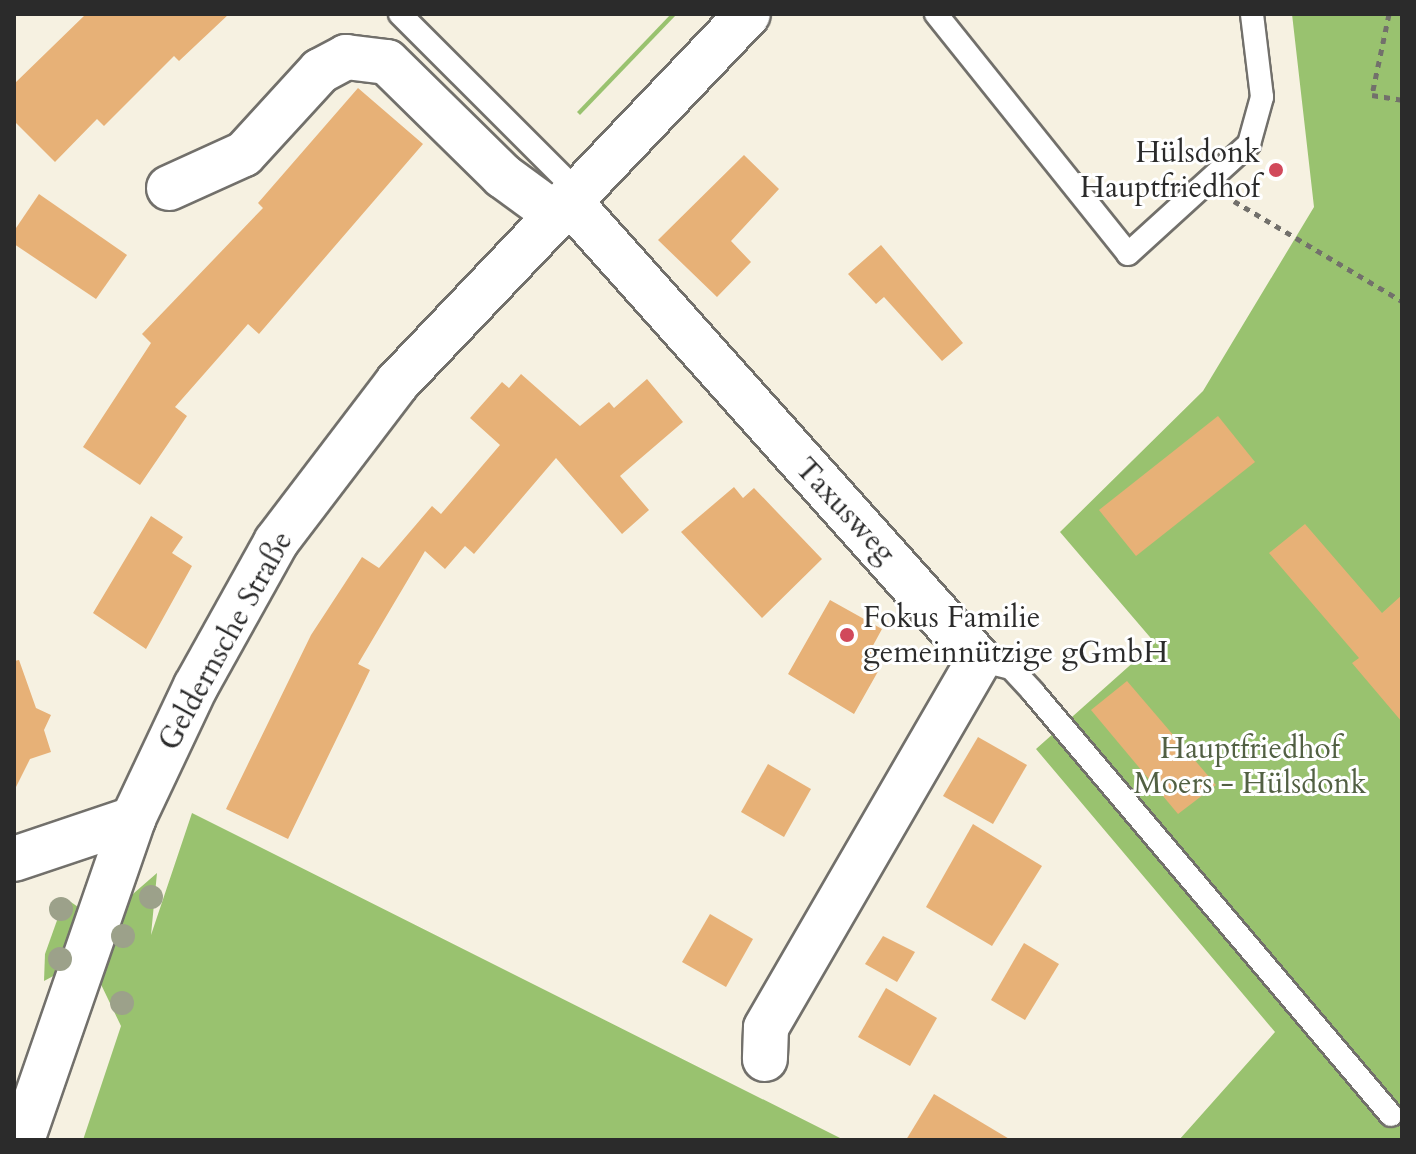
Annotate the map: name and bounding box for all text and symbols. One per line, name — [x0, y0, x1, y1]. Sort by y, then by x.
place label: Hülsdonk Hauptfriedhof — [1080, 135, 1260, 206]
marker: Hülsdonk Hauptfriedhof — [1267, 161, 1285, 179]
street label: Taxusweg — [787, 451, 903, 571]
street label: Geldernsche Straße — [151, 525, 301, 757]
place label: Fokus Familie gemeinnützige gGmbH — [863, 600, 1168, 670]
marker: Fokus Familie gemeinnützige gGmbH — [838, 626, 856, 644]
park label: Hauptfriedhof Moers - Hülsdonk — [1133, 731, 1367, 802]

